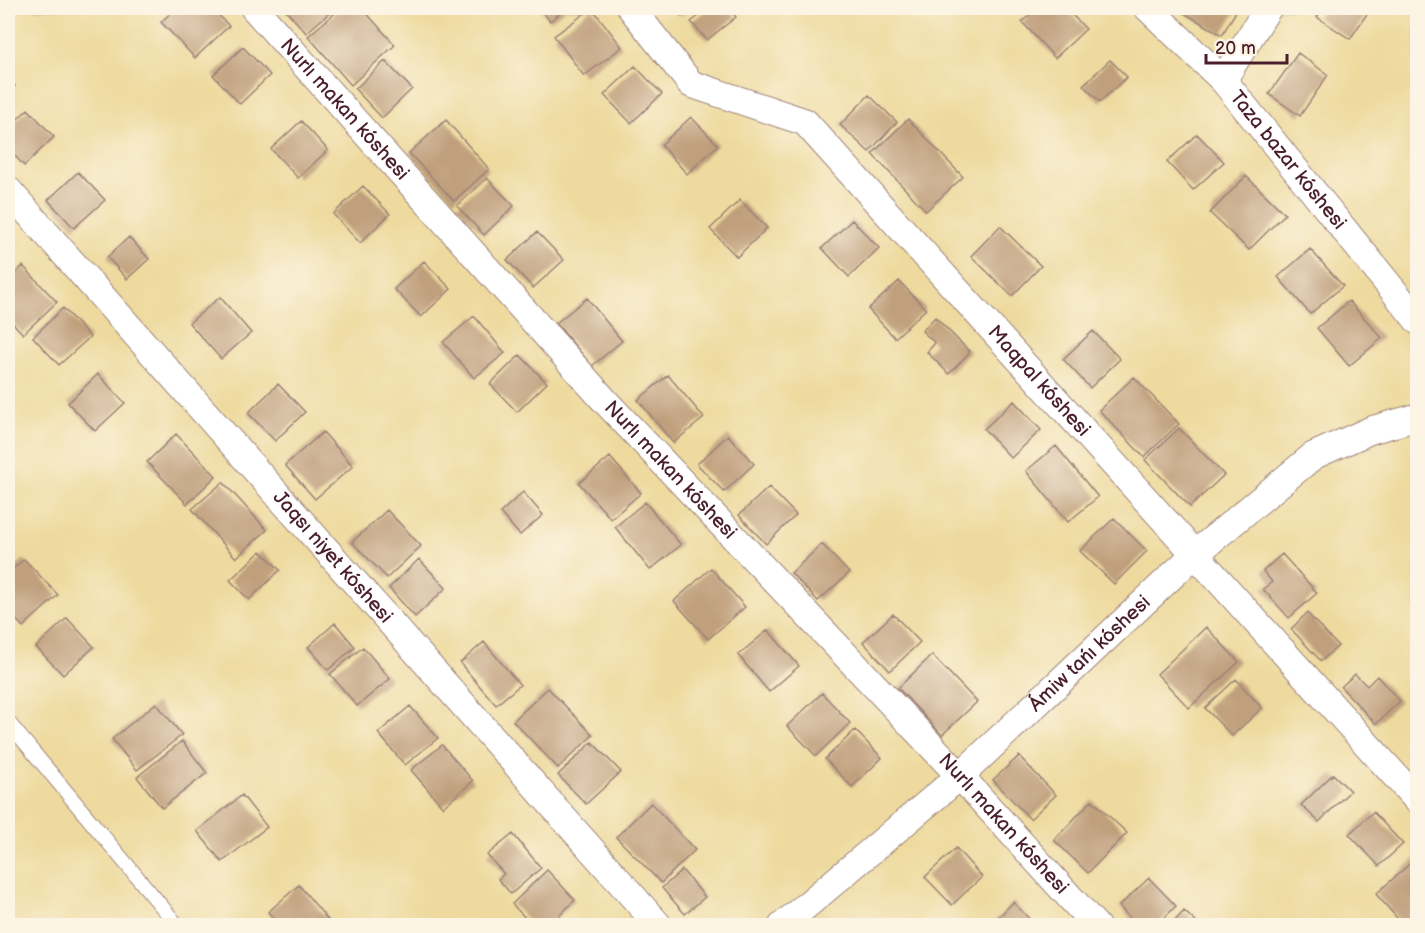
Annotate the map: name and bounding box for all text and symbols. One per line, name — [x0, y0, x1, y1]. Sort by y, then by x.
scale bar — [1206, 27, 1287, 65]
street label: Nurlı makan kóshesi — [275, 34, 414, 185]
text: 20 m — [1215, 38, 1256, 59]
street label: Taza bazar kóshesi — [1225, 86, 1351, 234]
street label: Maqpal kóshesi — [983, 321, 1095, 442]
street label: Nurlı makan kóshesi — [599, 396, 742, 544]
street label: Jaqsı niyet kóshesi — [268, 486, 397, 628]
street label: Ámiw tańı kóshesi — [1023, 590, 1155, 717]
street label: Nurlı makan kóshesi — [933, 749, 1073, 899]

